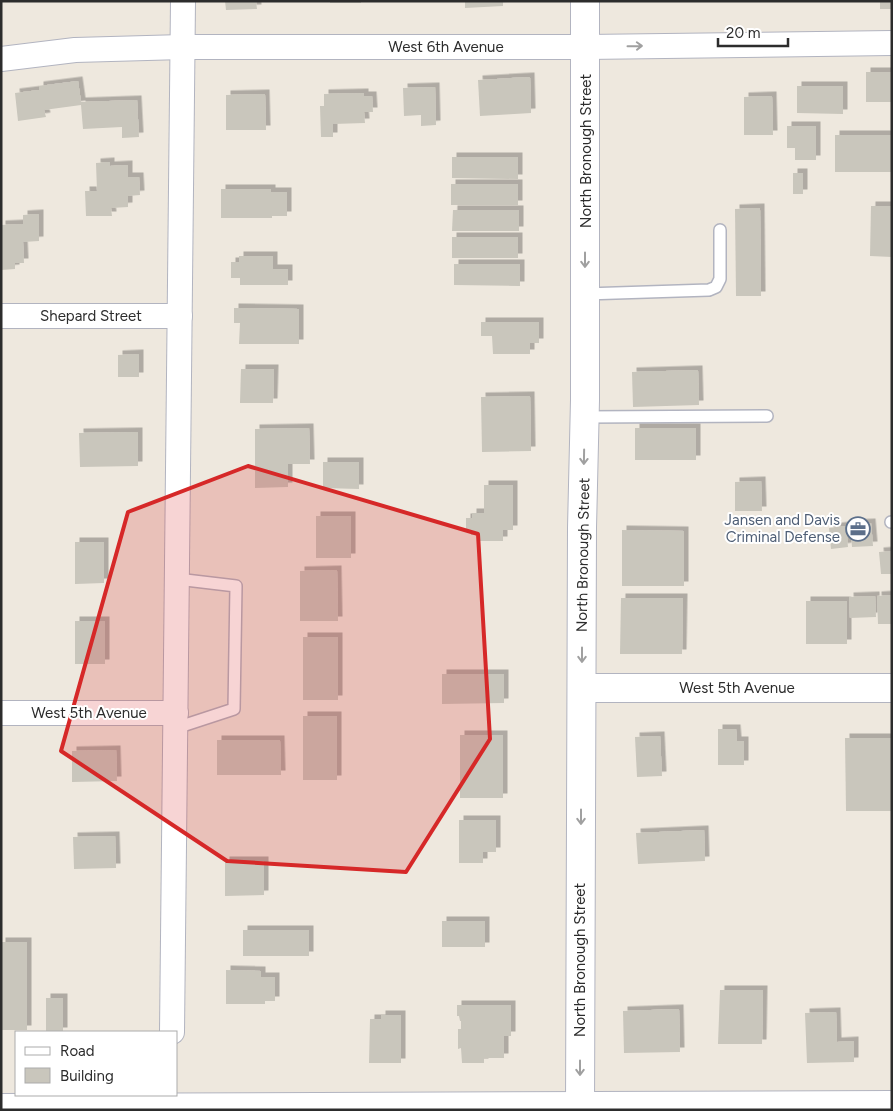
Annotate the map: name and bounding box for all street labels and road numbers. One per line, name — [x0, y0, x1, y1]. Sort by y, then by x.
street label: West 6th Avenue — [388, 38, 504, 56]
street label: North Bronough Street — [577, 73, 595, 228]
street label: Shepard Street — [40, 307, 142, 325]
street label: North Bronough Street — [573, 477, 593, 632]
street label: West 5th Avenue — [679, 679, 795, 697]
street label: West 5th Avenue — [31, 704, 147, 722]
street label: North Bronough Street — [571, 882, 589, 1037]

